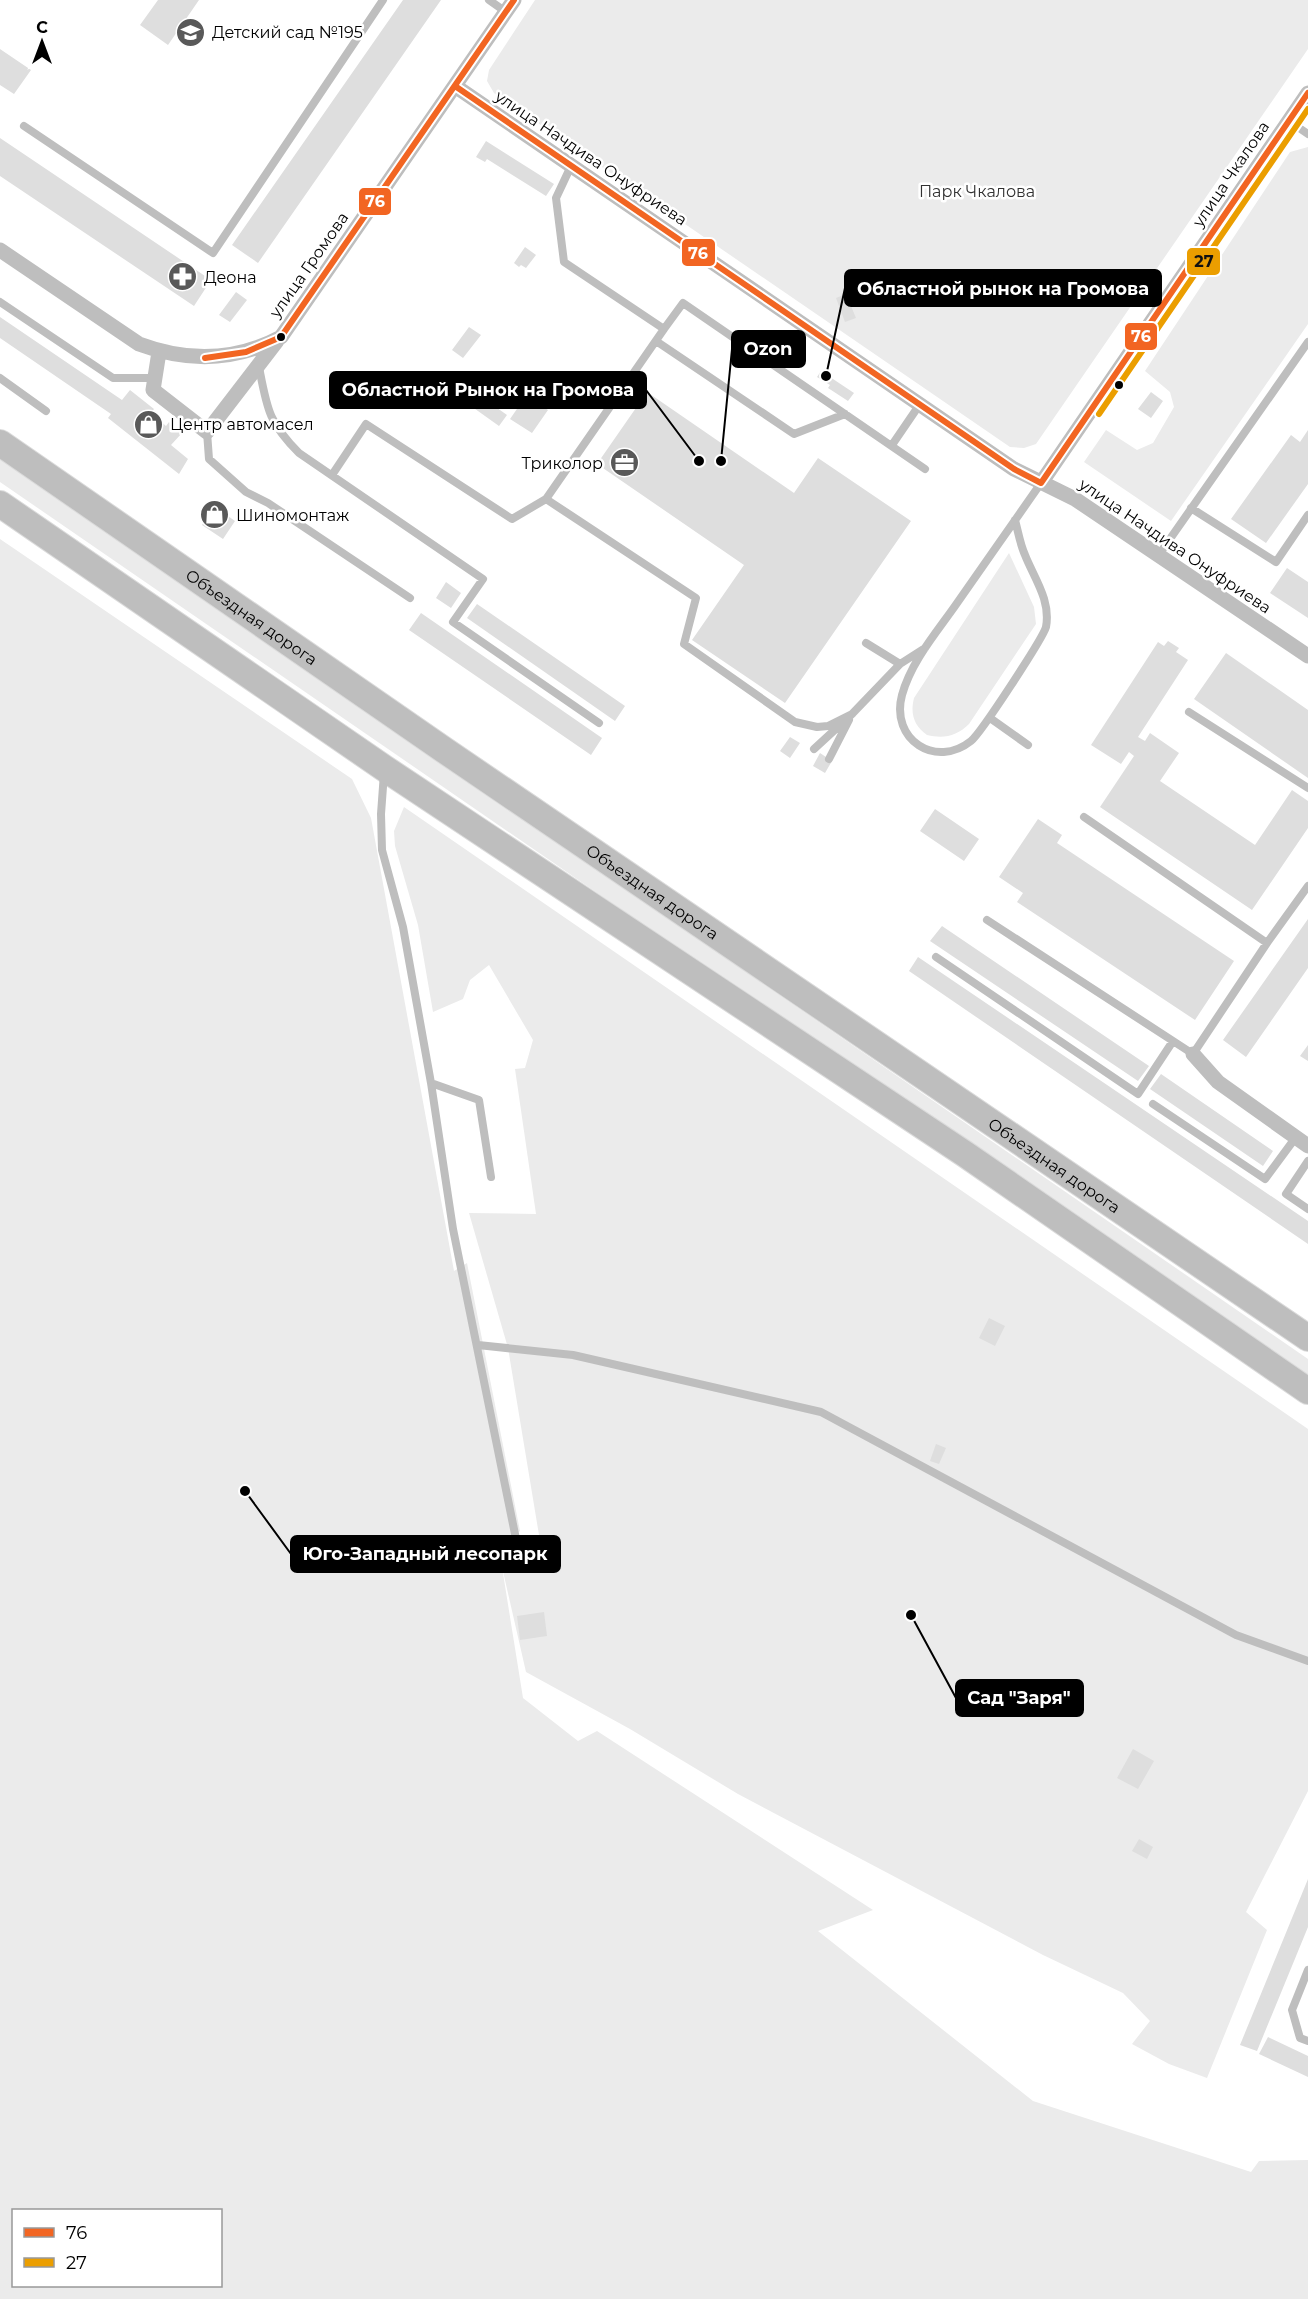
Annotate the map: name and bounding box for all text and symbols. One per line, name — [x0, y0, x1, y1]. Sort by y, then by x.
north arrow — [12, 12, 72, 72]
school or university icon: Детский сад №195 — [175, 16, 207, 48]
text: С — [36, 18, 48, 37]
place label: Детский сад №195 — [212, 23, 363, 42]
street label: улица Начдива Онуфриева — [491, 86, 691, 229]
street label: улица Чкалова — [1188, 118, 1273, 231]
park label: Парк Чкалова — [919, 182, 1035, 201]
line badge: 76 — [358, 187, 392, 216]
text: 76 — [365, 192, 385, 211]
street label: улица Громова — [265, 209, 352, 322]
line badge: 76 — [681, 238, 716, 267]
text: 76 — [688, 244, 708, 263]
line badge: 27 — [1186, 247, 1221, 276]
text: 27 — [1194, 252, 1214, 271]
pharmacy icon: Деона — [167, 261, 199, 293]
place label: Деона — [204, 268, 257, 287]
callout: Областной рынок на Громова — [845, 270, 1161, 306]
text: Областной рынок на Громова — [857, 278, 1149, 300]
line badge: 76 — [1124, 322, 1158, 351]
text: 76 — [1131, 327, 1151, 346]
unlabelled marker — [275, 331, 287, 343]
callout: Ozon — [732, 331, 805, 367]
text: Ozon — [743, 338, 793, 360]
callout: Областной Рынок на Громова — [330, 372, 646, 408]
text: Областной Рынок на Громова — [342, 379, 634, 401]
unlabelled marker — [1113, 379, 1125, 391]
shop icon: Центр автомасел — [133, 408, 165, 440]
place label: Центр автомасел — [170, 415, 314, 434]
office icon: Триколор — [608, 447, 640, 479]
place label: Триколор — [521, 454, 603, 473]
street label: улица Начдива Онуфриева — [1075, 474, 1275, 617]
shop icon: Шиномонтаж — [199, 499, 231, 531]
place label: Шиномонтаж — [236, 506, 349, 525]
street label: Объездная дорога — [182, 565, 321, 669]
street label: Объездная дорога — [583, 840, 722, 943]
street label: Объездная дорога — [985, 1114, 1124, 1217]
callout: Юго-Западный лесопарк — [291, 1536, 560, 1572]
text: Юго-Западный лесопарк — [302, 1543, 548, 1565]
callout: Сад "Заря" — [956, 1680, 1083, 1716]
text: Сад "Заря" — [967, 1687, 1071, 1709]
legend — [12, 2209, 222, 2287]
text: 76 — [66, 2222, 87, 2244]
text: 27 — [66, 2252, 87, 2274]

